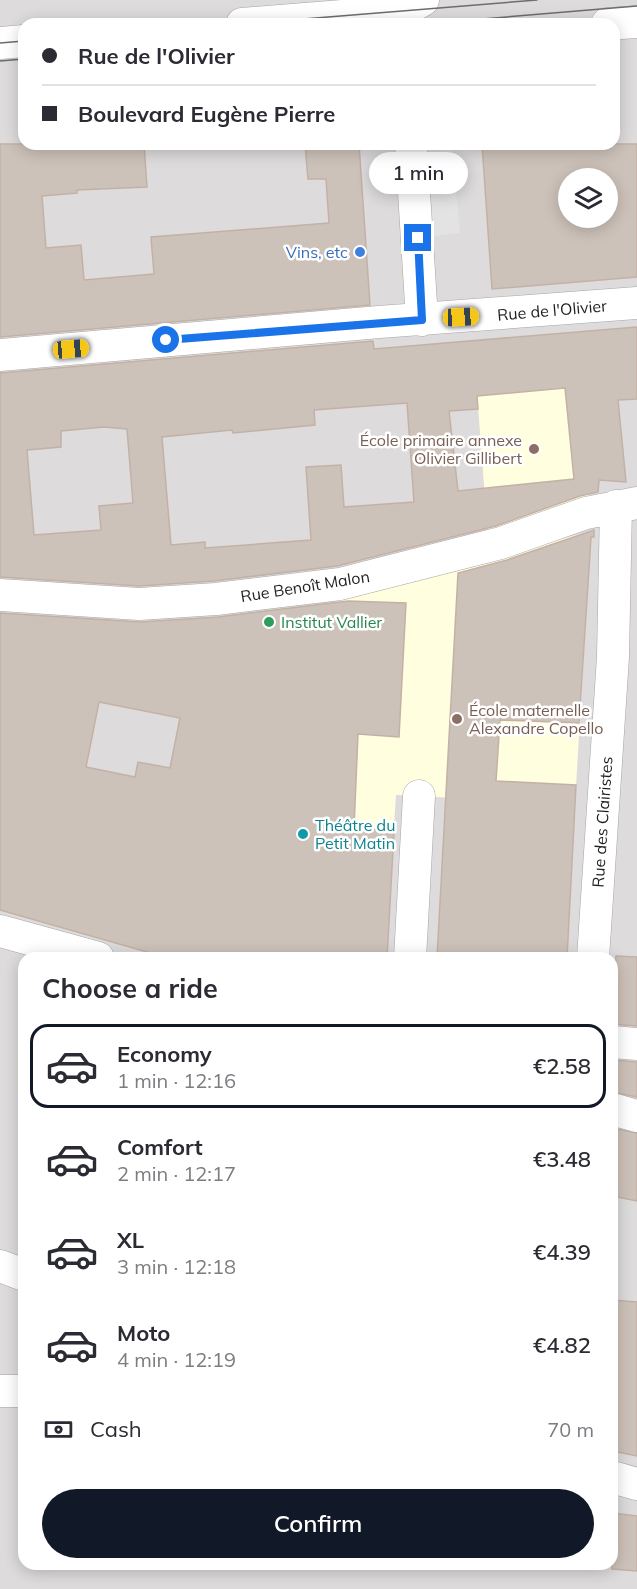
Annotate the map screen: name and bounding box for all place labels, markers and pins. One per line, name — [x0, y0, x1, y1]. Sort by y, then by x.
place label: Vins, etc — [286, 242, 348, 262]
marker: Vins, etc — [353, 245, 367, 259]
place label: École primaire annexe Olivier Gillibert — [360, 430, 522, 468]
marker: École primaire annexe Olivier Gillibert — [527, 442, 541, 456]
place label: Institut Vallier — [281, 612, 382, 632]
marker: Institut Vallier — [262, 615, 276, 629]
place label: École maternelle Alexandre Copello — [469, 700, 603, 738]
marker: École maternelle Alexandre Copello — [450, 712, 464, 726]
place label: Théâtre du Petit Matin — [315, 815, 395, 853]
marker: Théâtre du Petit Matin — [296, 827, 310, 841]

